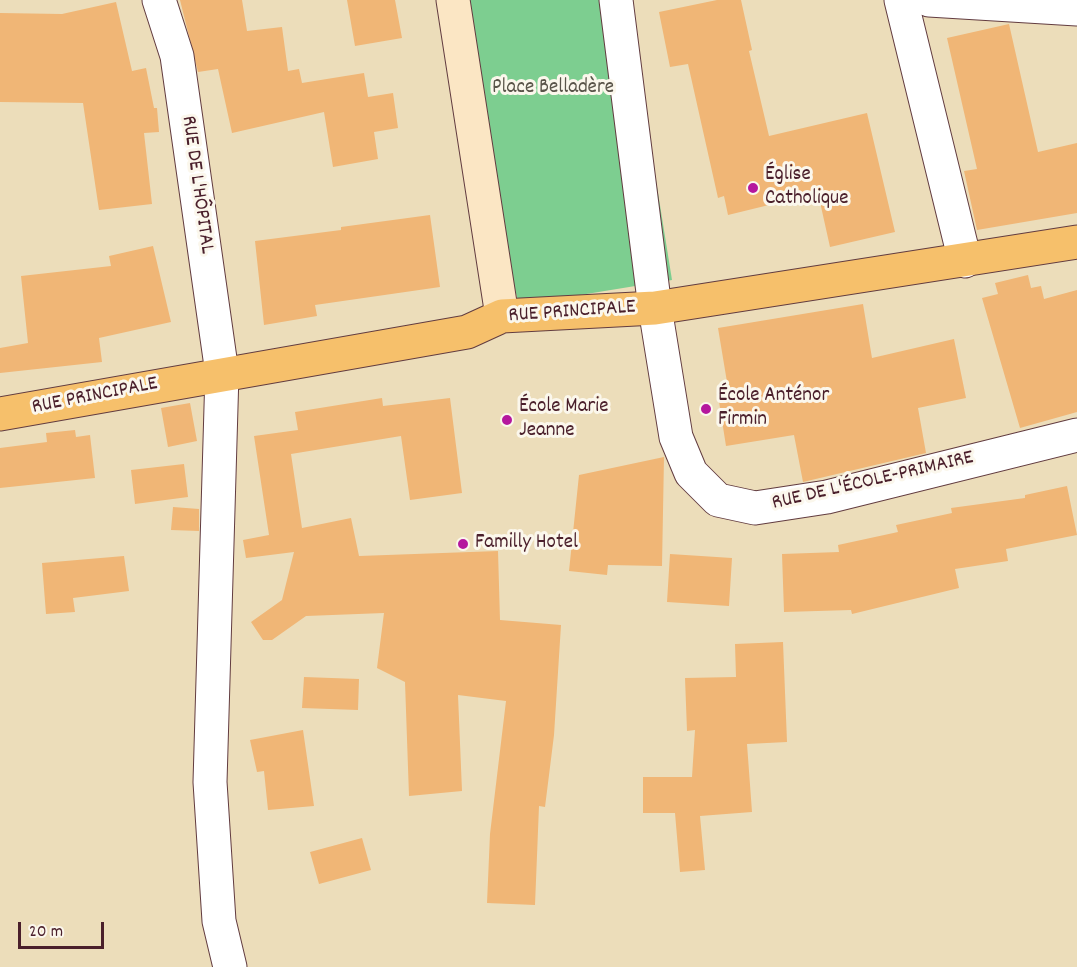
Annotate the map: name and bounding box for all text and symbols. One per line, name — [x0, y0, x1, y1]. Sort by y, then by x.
park label: Place Belladère — [492, 76, 614, 102]
street label: RUE DE L'HÔPITAL — [174, 114, 218, 256]
place label: Église Catholique — [765, 163, 848, 213]
marker: Église Catholique — [746, 181, 760, 195]
street label: RUE PRINCIPALE — [508, 296, 636, 330]
street label: RUE PRINCIPALE — [30, 372, 160, 422]
place label: École Anténor Firmin — [718, 384, 829, 434]
place label: École Marie Jeanne — [519, 395, 608, 445]
marker: École Anténor Firmin — [699, 402, 713, 416]
marker: École Marie Jeanne — [500, 413, 514, 427]
street label: RUE DE L'ÉCOLE-PRIMAIRE — [770, 447, 976, 517]
place label: Familly Hotel — [475, 531, 578, 557]
marker: Familly Hotel — [456, 537, 470, 551]
scale bar — [21, 910, 106, 948]
text: 20 m — [29, 920, 63, 945]

